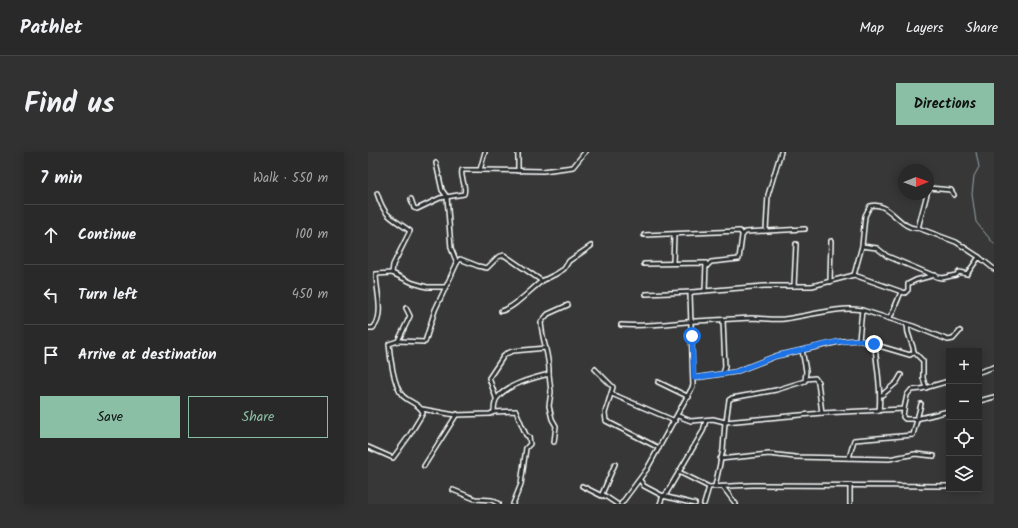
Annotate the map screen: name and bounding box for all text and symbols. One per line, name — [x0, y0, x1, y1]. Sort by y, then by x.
text: Pathlet — [20, 13, 82, 43]
text: Map — [860, 17, 884, 39]
text: Layers — [906, 17, 944, 39]
text: Share — [966, 17, 998, 39]
text: Find us — [24, 82, 115, 127]
button: Directions — [896, 83, 994, 125]
north arrow — [898, 164, 934, 200]
text: 7 min — [40, 165, 82, 192]
text: Walk · 550 m — [253, 168, 328, 189]
text: Continue — [78, 223, 136, 247]
icon: ahead — [40, 224, 62, 246]
text: 100 m — [295, 224, 328, 245]
text: Turn left — [78, 283, 138, 307]
icon: left — [40, 284, 62, 306]
text: 450 m — [292, 284, 328, 305]
route start — [683, 327, 701, 345]
route end — [865, 335, 883, 353]
text: Arrive at destination — [78, 343, 217, 367]
icon: arrive — [40, 344, 62, 366]
map controls — [946, 348, 982, 492]
button: + — [946, 348, 982, 384]
button: − — [946, 384, 982, 420]
button: Save — [40, 396, 180, 438]
button: Share — [188, 396, 328, 438]
button: locate — [946, 420, 982, 456]
button: layers — [946, 456, 982, 492]

